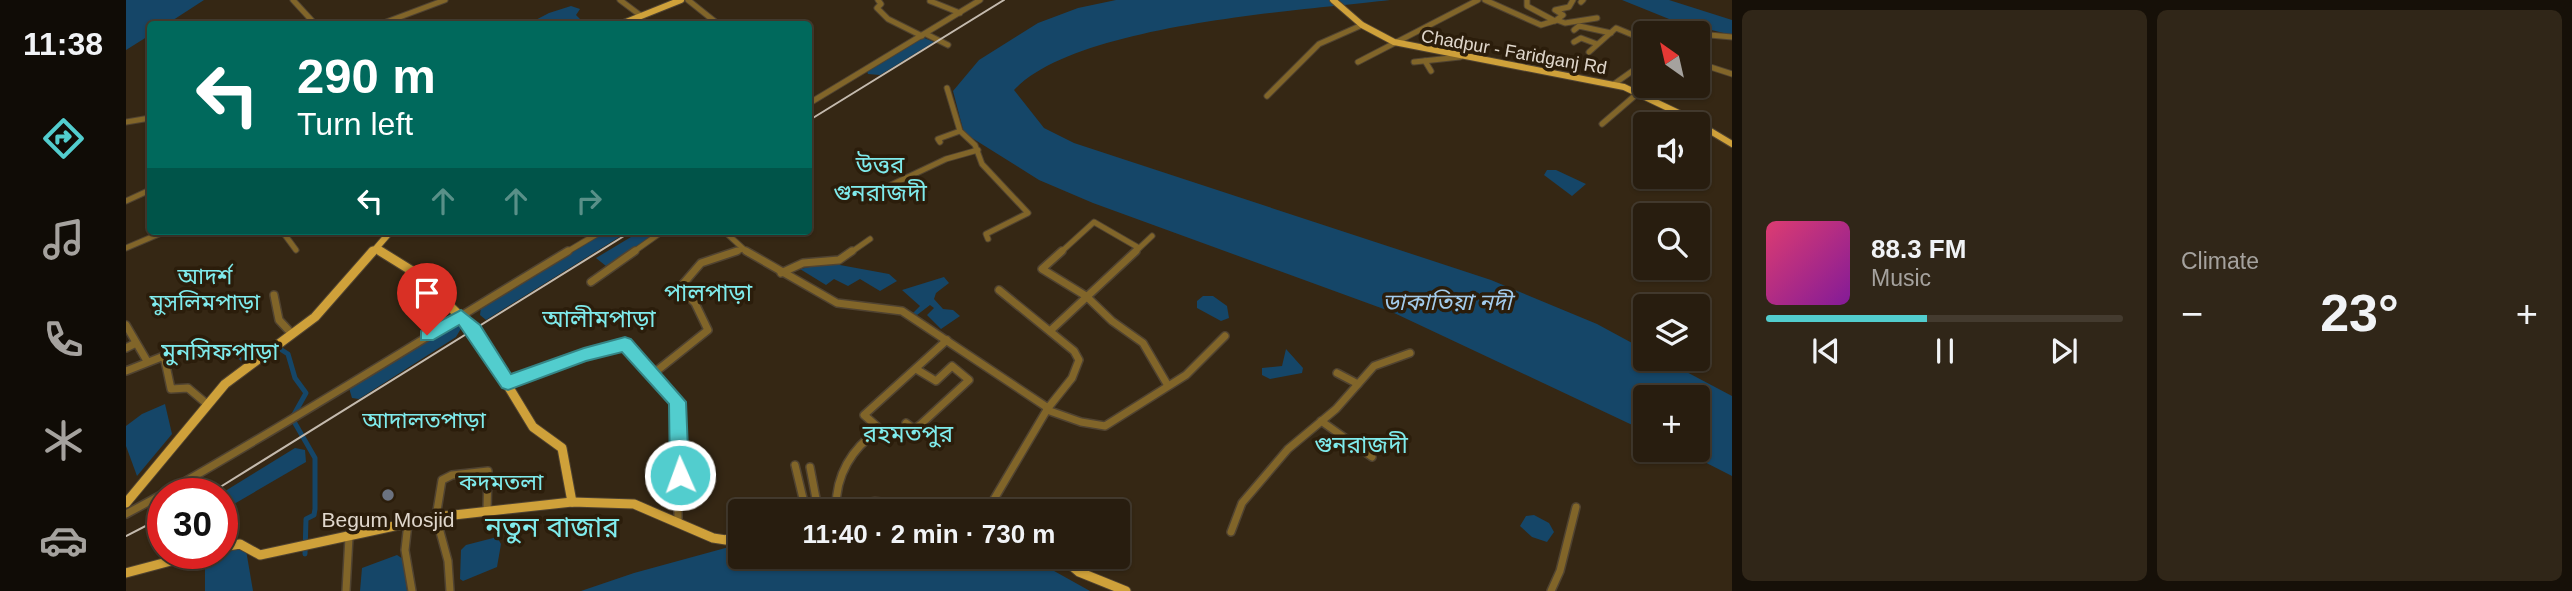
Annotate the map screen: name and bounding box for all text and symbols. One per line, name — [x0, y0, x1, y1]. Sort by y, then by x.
north arrow — [1633, 21, 1710, 98]
map controls — [1633, 21, 1710, 462]
text: 11:38 — [23, 26, 103, 62]
street label: Chadpur - Faridganj Rd — [1420, 26, 1608, 78]
icon: left — [182, 49, 273, 140]
text: 290 m — [297, 49, 436, 103]
text: Turn left — [297, 106, 413, 142]
button: sound — [1633, 112, 1710, 189]
icon: directions — [39, 114, 88, 163]
district label: উত্তর গুনরাজদী — [833, 151, 927, 206]
icon: left — [351, 182, 389, 220]
icon: ahead — [424, 182, 462, 220]
icon: ahead — [497, 182, 535, 220]
icon: right — [570, 182, 608, 220]
button: search — [1633, 203, 1710, 280]
icon: music — [39, 215, 88, 264]
text: 88.3 FM — [1871, 234, 1966, 264]
text: Climate — [2181, 248, 2259, 274]
district label: আদর্শ মুসলিমপাড়া — [149, 263, 261, 316]
pin — [397, 263, 457, 335]
text: Music — [1871, 265, 1931, 291]
icon: arrive — [408, 274, 446, 312]
district label: পালপাড়া — [664, 279, 753, 306]
text: 23° — [2320, 284, 2399, 342]
water label: ডাকাতিয়া নদী — [1382, 289, 1515, 315]
text: − — [2181, 293, 2203, 335]
text: + — [2516, 293, 2538, 335]
button: layers — [1633, 294, 1710, 371]
district label: আলীমপাড়া — [541, 305, 656, 332]
icon: phone — [39, 315, 88, 364]
icon: previous — [1807, 332, 1845, 370]
icon: pause — [1926, 332, 1964, 370]
icon: next — [2045, 332, 2083, 370]
district label: মুনসিফপাড়া — [160, 338, 279, 366]
button: + — [1633, 385, 1710, 462]
district label: আদালতপাড়া — [361, 407, 487, 433]
icon: climate — [39, 416, 88, 465]
district label: রহমতপুর — [862, 420, 954, 448]
district label: গুনরাজদী — [1314, 431, 1408, 458]
position arrow — [643, 438, 717, 512]
district label: কদমতলা — [458, 469, 544, 495]
speed limit sign: 30 — [147, 478, 238, 569]
marker: Begum Mosjid — [380, 487, 396, 503]
place label: Begum Mosjid — [321, 508, 455, 531]
district label: নতুন বাজার — [484, 512, 619, 544]
icon: car — [39, 516, 88, 565]
text: 11:40 · 2 min · 730 m — [803, 519, 1055, 549]

